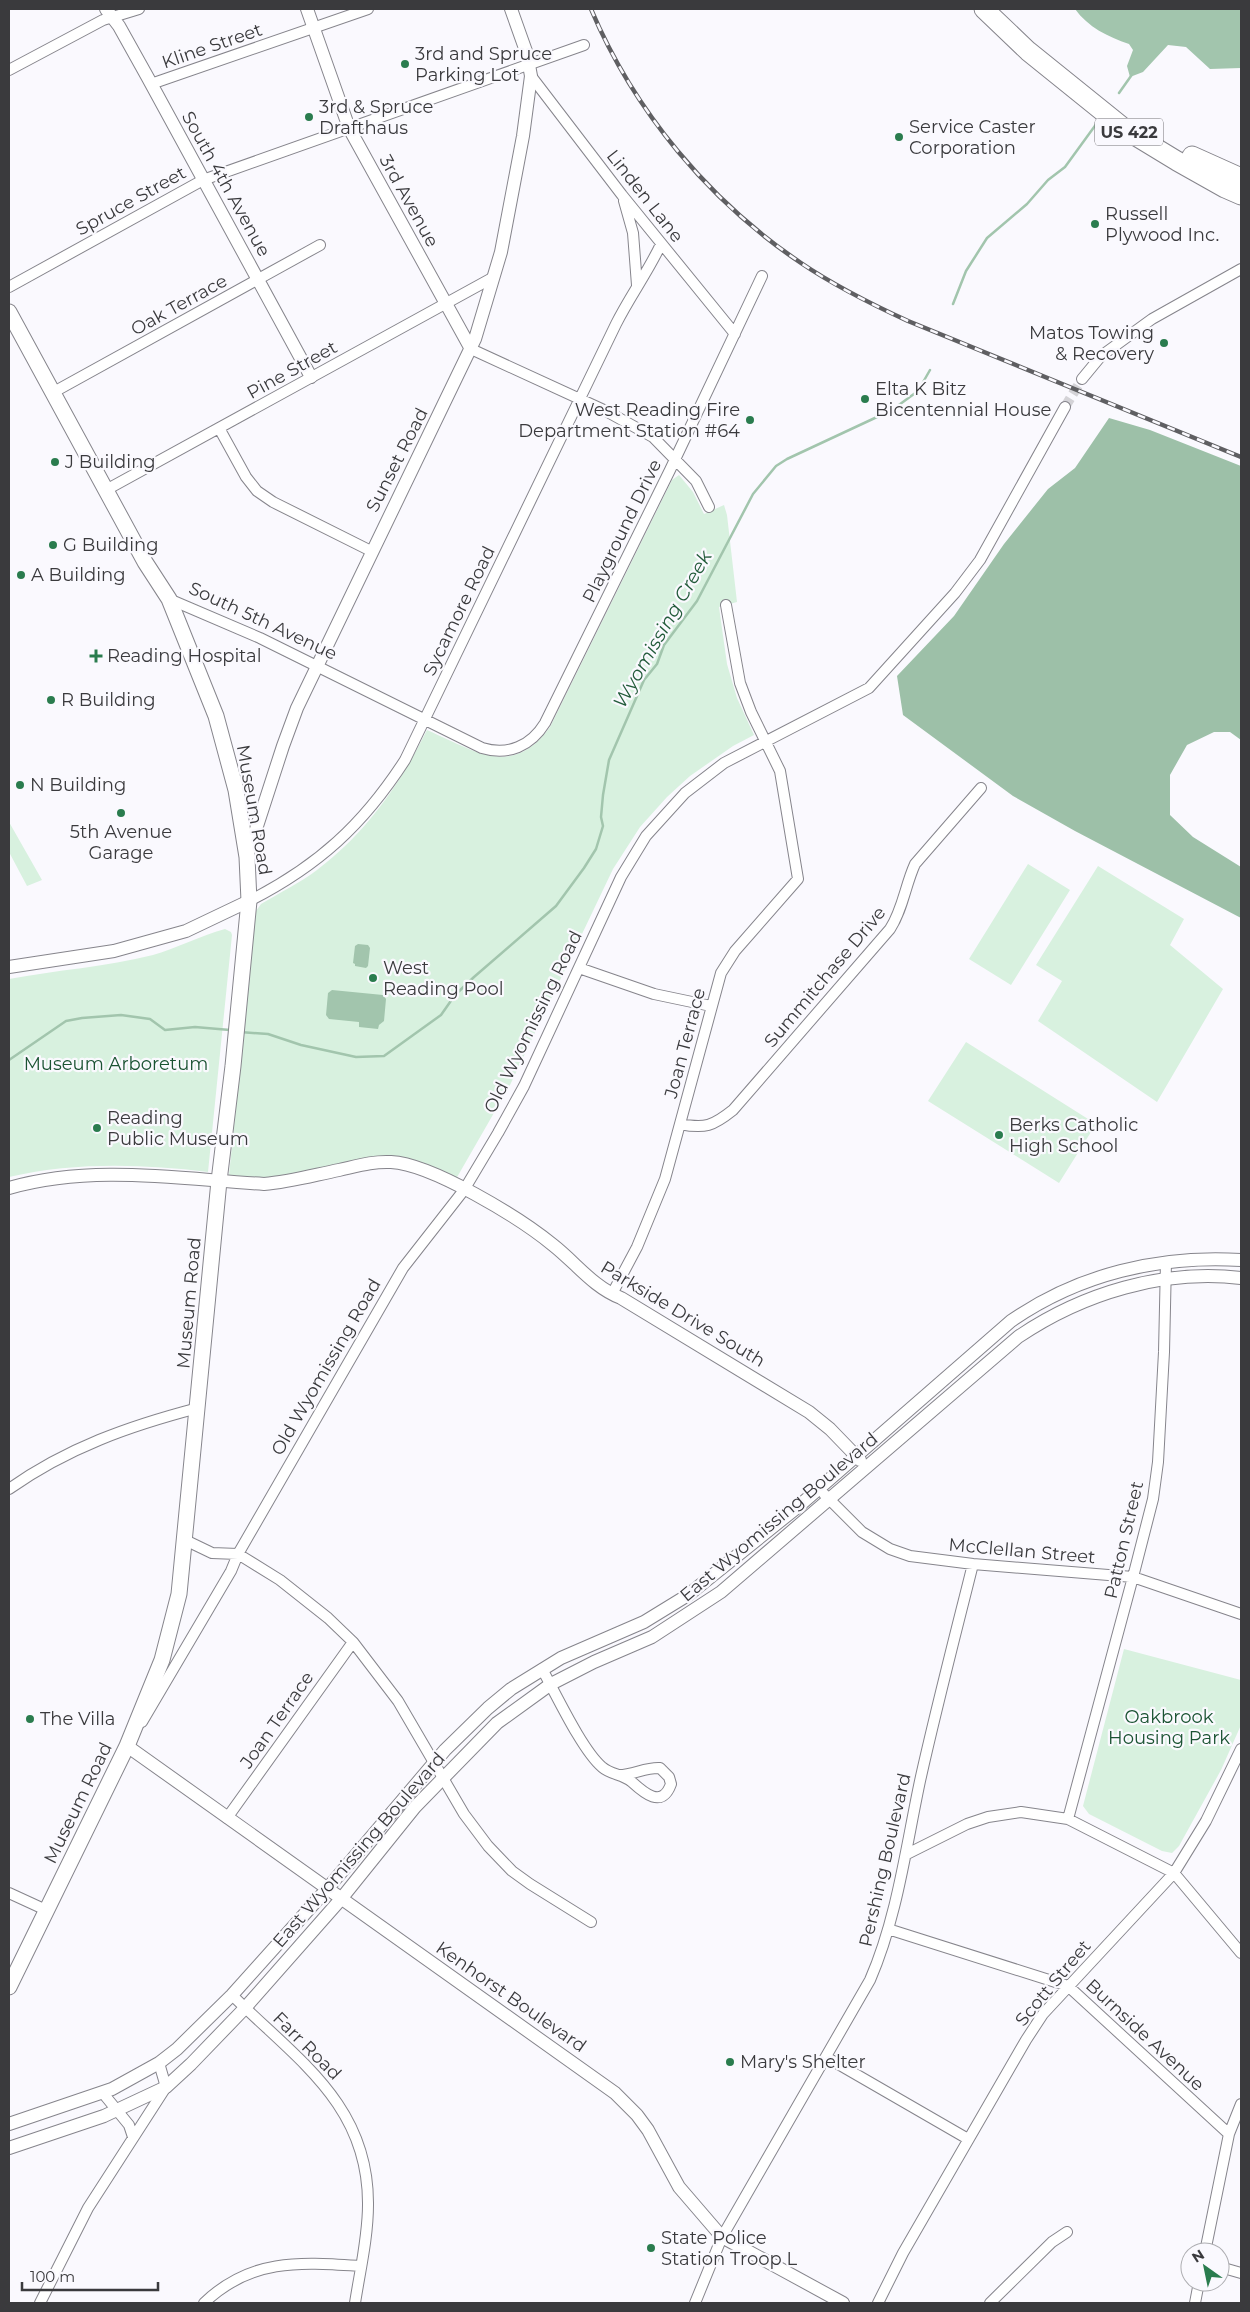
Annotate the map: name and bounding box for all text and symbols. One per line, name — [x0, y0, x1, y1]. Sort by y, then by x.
street label: Kline Street — [159, 19, 265, 73]
place label: 3rd and Spruce Parking Lot — [415, 43, 552, 86]
marker: 3rd and Spruce Parking Lot — [399, 58, 411, 70]
place label: 3rd & Spruce Drafthaus — [319, 96, 433, 139]
street label: South 4th Avenue — [177, 108, 275, 261]
marker: 3rd & Spruce Drafthaus — [303, 111, 315, 123]
place label: Service Caster Corporation — [909, 116, 1036, 159]
road number: US 422 — [1095, 118, 1163, 146]
marker: Service Caster Corporation — [893, 131, 905, 143]
street label: Linden Lane — [602, 145, 688, 247]
street label: 3rd Avenue — [375, 151, 443, 251]
street label: Spruce Street — [72, 162, 190, 240]
place label: Russell Plywood Inc. — [1105, 203, 1219, 246]
marker: Russell Plywood Inc. — [1089, 218, 1101, 230]
street label: Oak Terrace — [127, 270, 231, 340]
place label: Matos Towing & Recovery — [1029, 322, 1154, 365]
street label: Pine Street — [243, 336, 341, 404]
marker: Matos Towing & Recovery — [1158, 337, 1170, 349]
place label: Elta K Bitz Bicentennial House — [875, 378, 1051, 421]
marker: Elta K Bitz Bicentennial House — [859, 393, 871, 405]
place label: West Reading Fire Department Station #64 — [518, 399, 740, 442]
street label: Sunset Road — [361, 404, 433, 516]
marker: West Reading Fire Department Station #64 — [744, 414, 756, 426]
place label: J Building — [64, 451, 156, 473]
marker: J Building — [49, 456, 61, 468]
street label: Playground Drive — [578, 456, 666, 606]
place label: G Building — [63, 534, 159, 556]
marker: G Building — [47, 539, 59, 551]
street label: Sycamore Road — [418, 543, 500, 679]
water label: Wyomissing Creek — [608, 546, 717, 712]
place label: A Building — [31, 564, 126, 586]
marker: A Building — [15, 569, 27, 581]
street label: South 5th Avenue — [185, 577, 341, 665]
place label: Reading Hospital — [107, 645, 262, 667]
marker: Reading Hospital — [89, 649, 103, 663]
place label: R Building — [61, 689, 156, 711]
marker: R Building — [45, 694, 57, 706]
street label: Museum Road — [232, 743, 276, 877]
place label: N Building — [30, 774, 126, 796]
marker: N Building — [14, 779, 26, 791]
marker: 5th Avenue Garage — [115, 807, 127, 819]
place label: 5th Avenue Garage — [70, 821, 172, 864]
street label: Summitchase Drive — [760, 902, 890, 1052]
street label: Old Wyomissing Road — [479, 927, 587, 1117]
place label: West Reading Pool — [383, 957, 504, 1000]
marker: West Reading Pool — [367, 972, 379, 984]
street label: Joan Terrace — [659, 985, 710, 1101]
park label: Museum Arboretum — [24, 1053, 208, 1075]
place label: Reading Public Museum — [107, 1107, 249, 1150]
place label: Berks Catholic High School — [1009, 1114, 1138, 1157]
marker: Reading Public Museum — [91, 1122, 103, 1134]
marker: Berks Catholic High School — [993, 1129, 1005, 1141]
street label: Museum Road — [172, 1236, 206, 1370]
street label: Parkside Drive South — [597, 1256, 769, 1372]
street label: Old Wyomissing Road — [266, 1275, 386, 1459]
street label: East Wyomissing Boulevard — [676, 1428, 882, 1606]
street label: Patton Street — [1100, 1479, 1148, 1601]
street label: McClellan Street — [948, 1534, 1096, 1568]
street label: Joan Terrace — [235, 1667, 318, 1773]
park label: Oakbrook Housing Park — [1108, 1706, 1230, 1749]
place label: The Villa — [40, 1708, 115, 1730]
marker: The Villa — [24, 1713, 36, 1725]
street label: Museum Road — [39, 1739, 117, 1867]
street label: East Wyomissing Boulevard — [268, 1748, 450, 1952]
street label: Pershing Boulevard — [854, 1771, 916, 1949]
street label: Scott Street — [1011, 1935, 1095, 2031]
street label: Kenhorst Boulevard — [432, 1937, 590, 2057]
street label: Burnside Avenue — [1081, 1974, 1209, 2096]
street label: Farr Road — [268, 2007, 346, 2085]
place label: Mary's Shelter — [740, 2051, 866, 2073]
marker: Mary's Shelter — [724, 2056, 736, 2068]
place label: State Police Station Troop L — [661, 2227, 798, 2270]
marker: State Police Station Troop L — [645, 2242, 657, 2254]
north arrow — [1180, 2242, 1230, 2292]
text: N — [1188, 2245, 1208, 2267]
scale bar — [22, 2260, 159, 2292]
text: 100 m — [30, 2267, 75, 2286]

